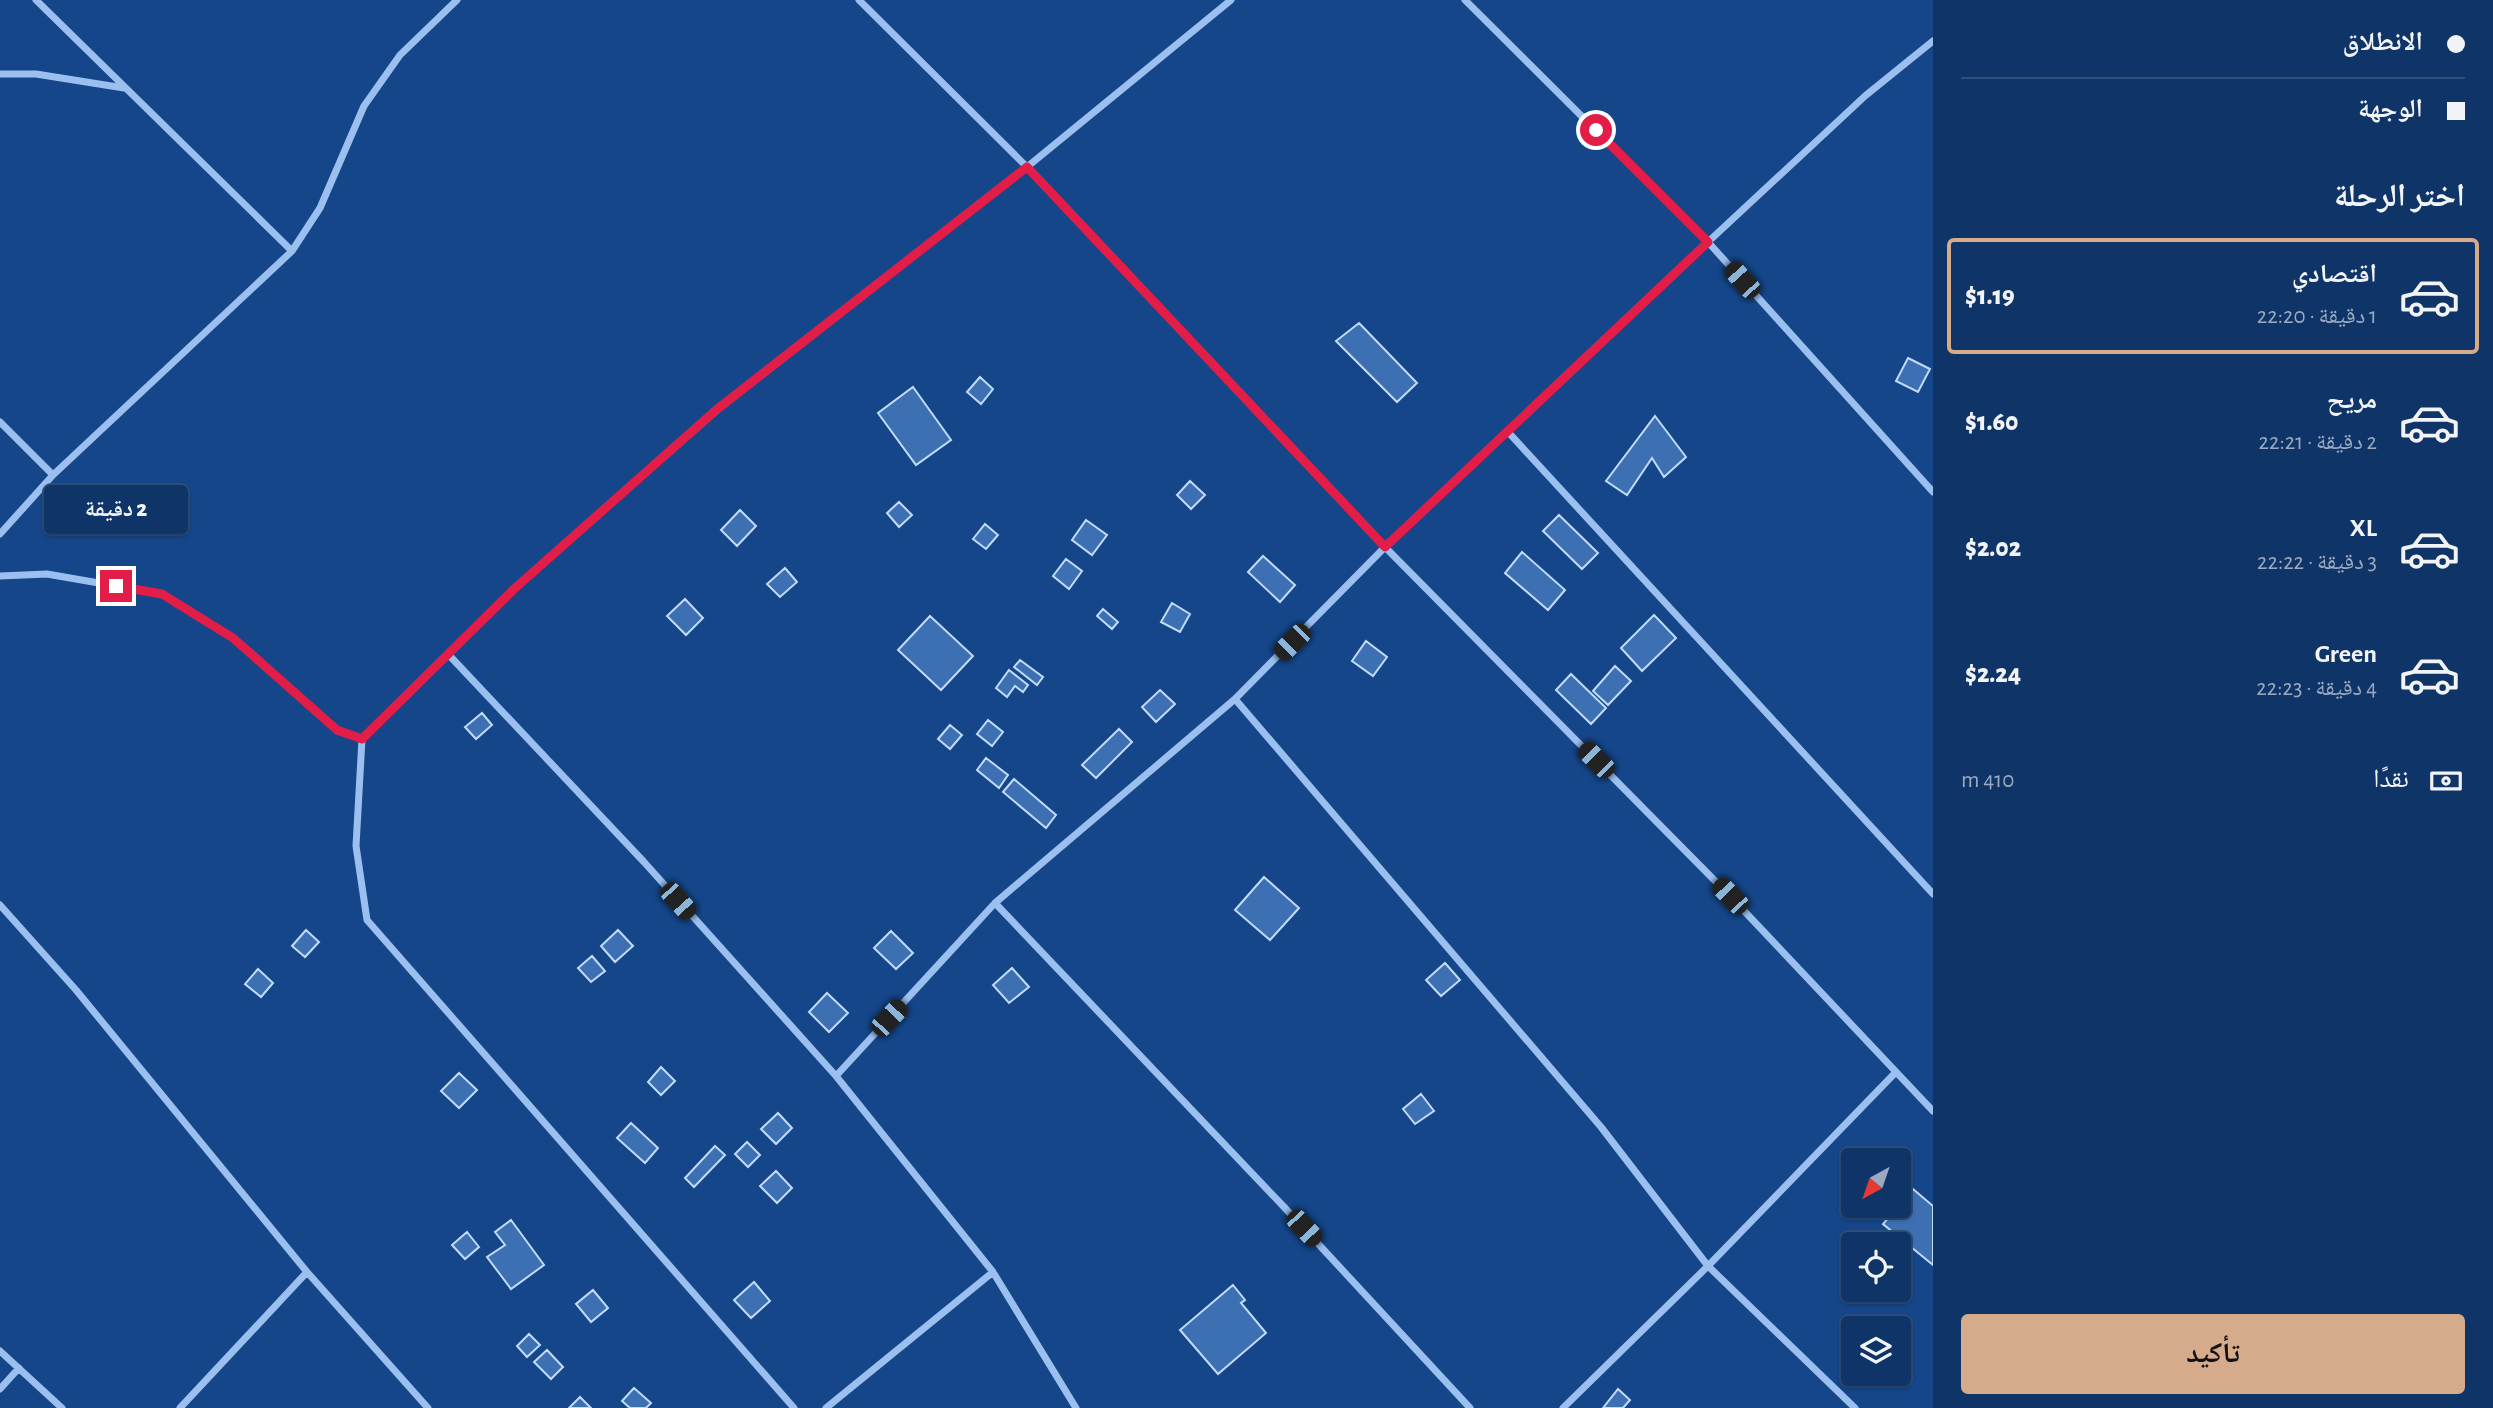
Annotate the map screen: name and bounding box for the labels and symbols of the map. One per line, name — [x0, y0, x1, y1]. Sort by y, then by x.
route start — [1580, 114, 1612, 146]
car — [1721, 257, 1764, 303]
callout: 2 دقيقة — [44, 484, 188, 534]
route end — [100, 570, 132, 602]
car — [1270, 620, 1315, 664]
car — [1574, 738, 1619, 782]
car — [1708, 874, 1753, 918]
car — [657, 878, 700, 924]
car — [867, 995, 912, 1041]
north arrow — [1841, 1148, 1911, 1218]
car — [1282, 1205, 1327, 1251]

